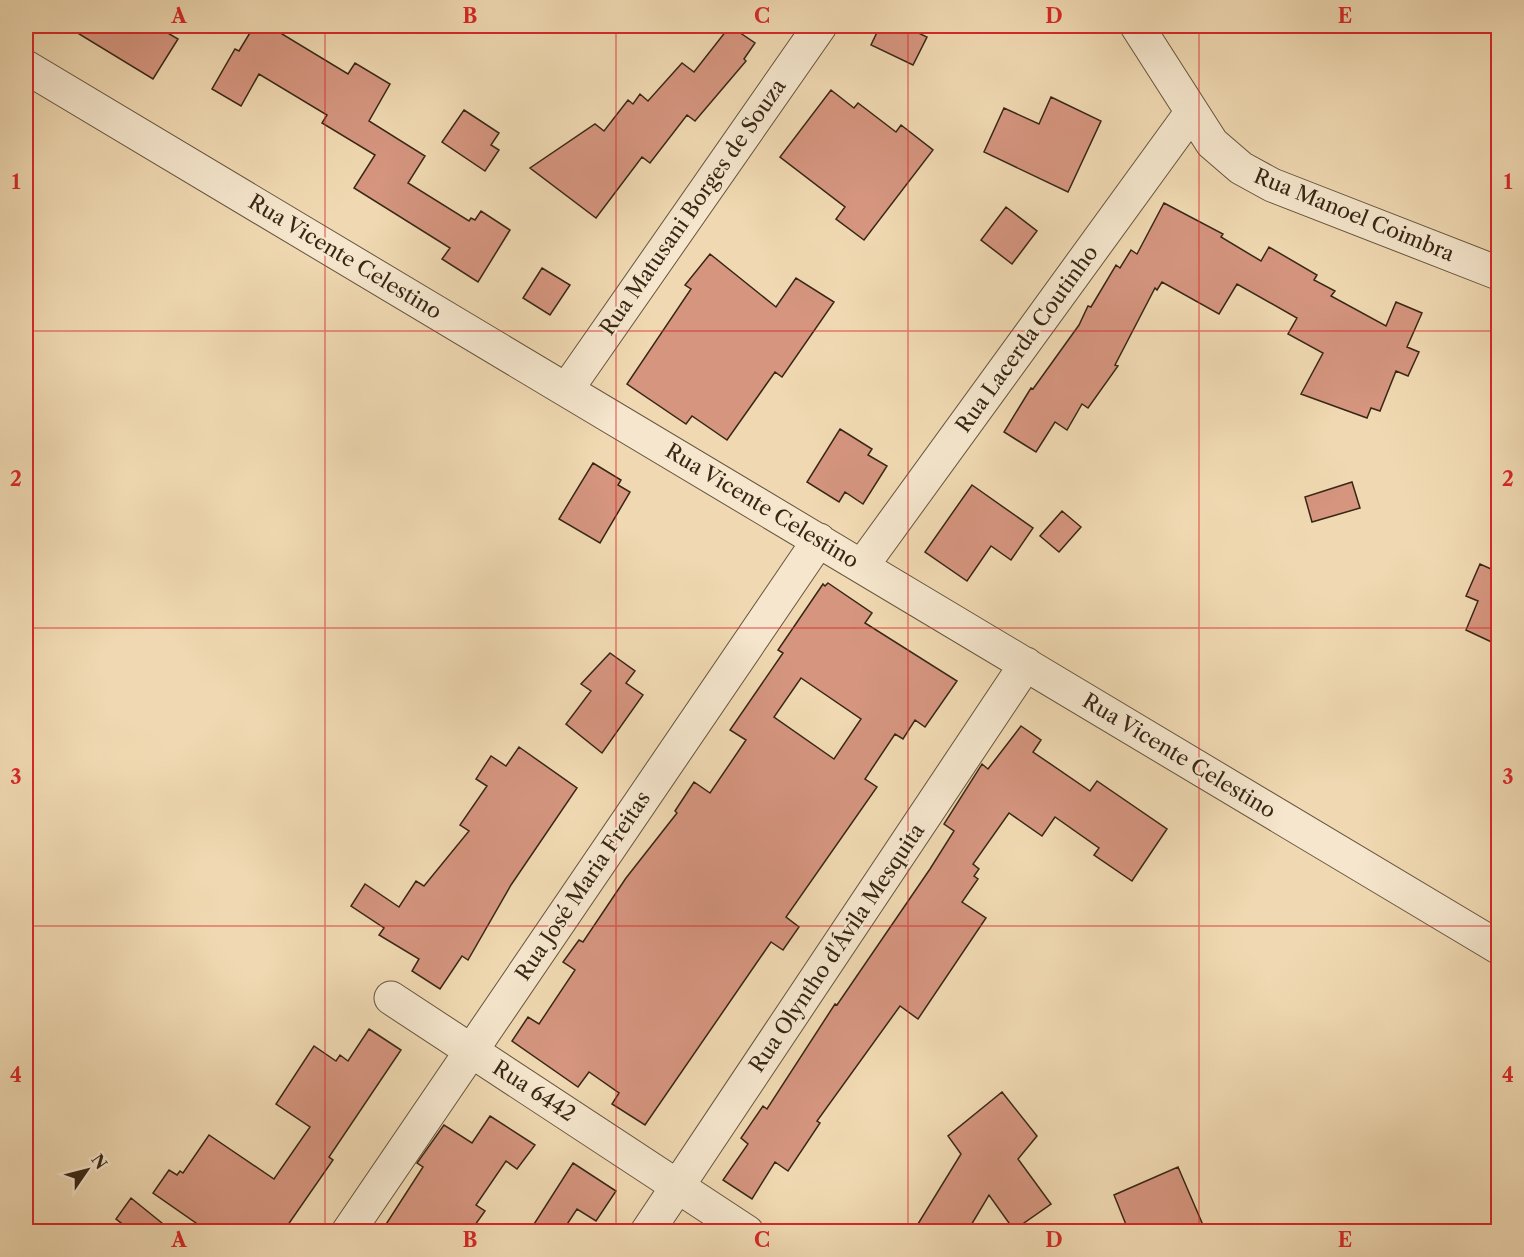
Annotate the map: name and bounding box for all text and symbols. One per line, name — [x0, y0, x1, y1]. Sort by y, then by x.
text: A — [170, 4, 187, 28]
text: B — [463, 4, 478, 28]
text: C — [754, 4, 770, 28]
text: D — [1045, 4, 1063, 28]
text: E — [1338, 4, 1352, 28]
street label: Rua Matusani Borges de Souza — [594, 73, 791, 340]
street label: Rua Manoel Coimbra — [1250, 163, 1459, 267]
text: 1 — [12, 170, 21, 194]
text: 1 — [1504, 170, 1513, 194]
street label: Rua Vicente Celestino — [244, 189, 446, 324]
street label: Rua Lacerda Coutinho — [950, 240, 1103, 437]
street label: Rua Vicente Celestino — [661, 438, 863, 573]
text: 2 — [10, 467, 22, 491]
text: 2 — [1502, 467, 1514, 491]
street label: Rua Vicente Celestino — [1078, 688, 1280, 823]
text: 3 — [10, 765, 22, 789]
text: 3 — [1502, 765, 1514, 789]
street label: Rua José Maria Freitas — [510, 786, 655, 985]
street label: Rua Olyntho d'Ávila Mesquita — [744, 818, 930, 1077]
street label: Rua 6442 — [488, 1055, 580, 1126]
text: 4 — [10, 1063, 22, 1087]
text: 4 — [1502, 1063, 1514, 1087]
north arrow — [57, 1140, 117, 1200]
text: N — [87, 1150, 112, 1173]
text: A — [170, 1228, 187, 1252]
text: B — [463, 1228, 478, 1252]
text: C — [754, 1228, 770, 1252]
text: D — [1045, 1228, 1063, 1252]
text: E — [1338, 1228, 1352, 1252]

